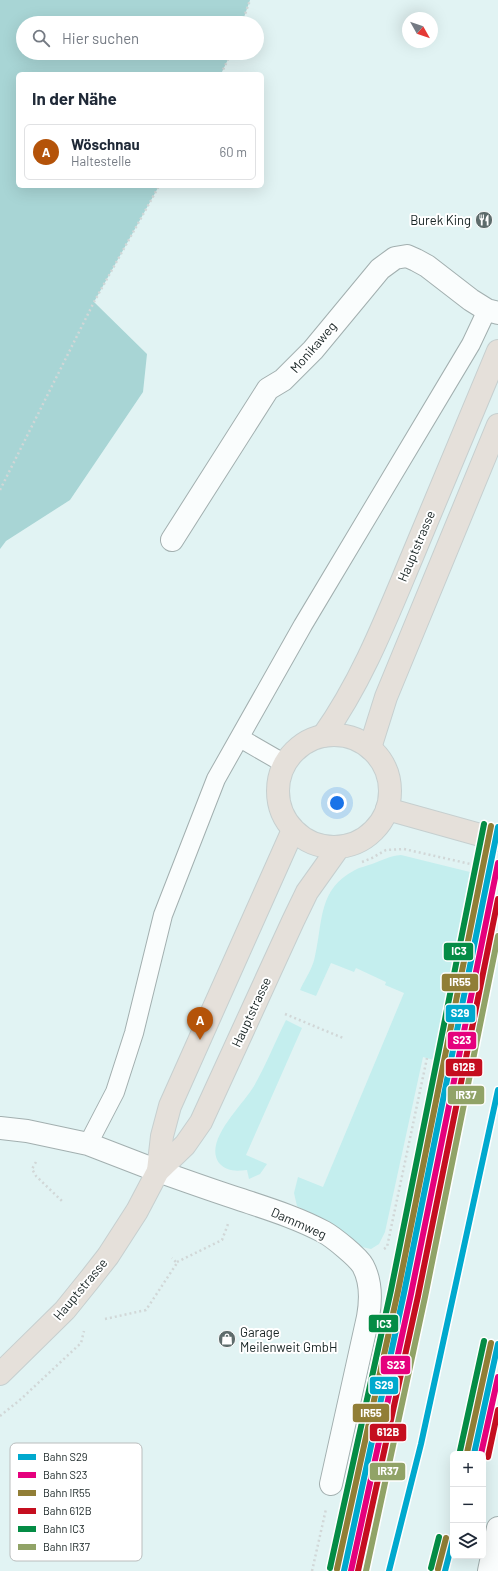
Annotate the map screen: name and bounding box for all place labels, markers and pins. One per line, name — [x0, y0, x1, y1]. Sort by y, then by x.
restaurant icon: Burek King — [474, 210, 494, 230]
place label: Burek King — [410, 212, 471, 228]
pin: A — [187, 1007, 213, 1040]
place label: Garage Meilenweit GmbH — [240, 1324, 337, 1355]
shop icon: Garage Meilenweit GmbH — [217, 1329, 237, 1349]

